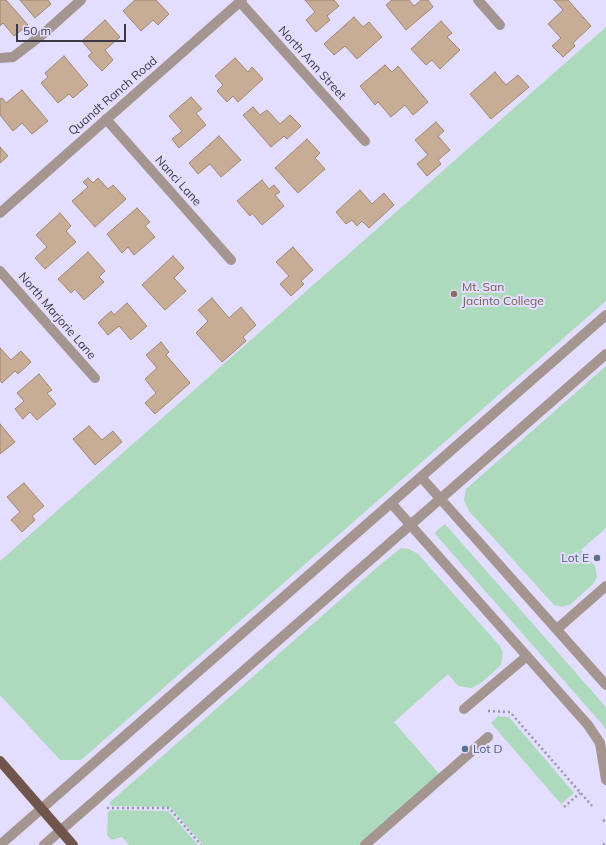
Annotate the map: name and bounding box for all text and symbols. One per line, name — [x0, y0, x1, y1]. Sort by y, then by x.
scale bar — [18, 16, 128, 42]
text: 50 m — [23, 23, 51, 38]
street label: North Ann Street — [275, 23, 349, 103]
street label: Quandt Ranch Road — [66, 54, 160, 138]
street label: Nanci Lane — [152, 153, 204, 209]
street label: North Marjorie Lane — [15, 270, 99, 362]
place label: Mt. San Jacinto College — [462, 280, 544, 308]
marker: Mt. San Jacinto College — [449, 289, 459, 299]
place label: Lot E — [561, 551, 589, 565]
marker: Lot E — [592, 553, 602, 563]
place label: Lot D — [473, 742, 503, 756]
marker: Lot D — [460, 744, 470, 754]

